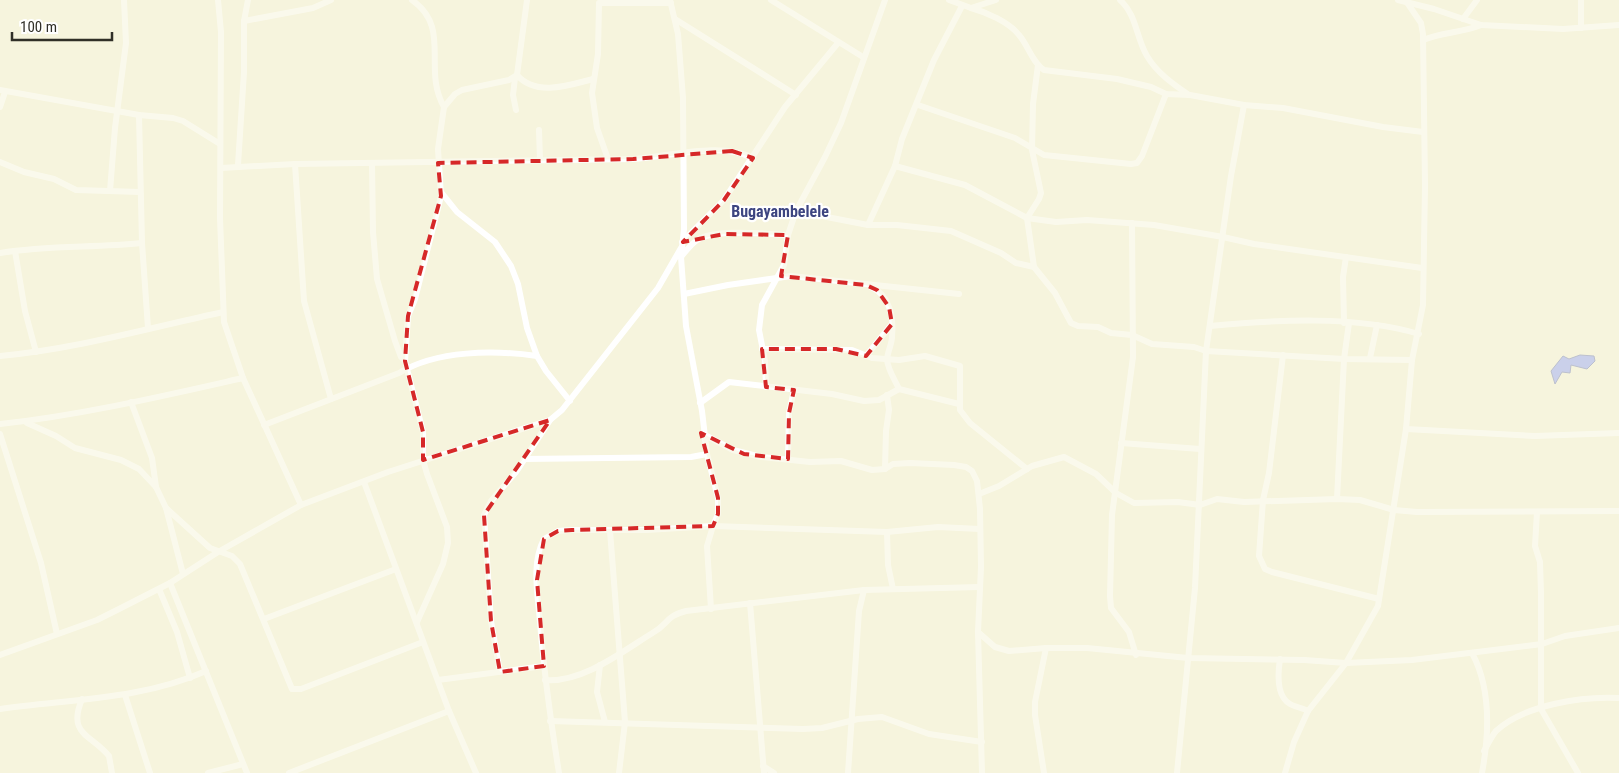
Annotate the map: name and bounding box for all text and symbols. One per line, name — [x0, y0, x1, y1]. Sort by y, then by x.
scale bar — [12, 10, 112, 42]
text: 100 m — [20, 18, 57, 36]
district label: Bugayambelele — [731, 202, 829, 221]

